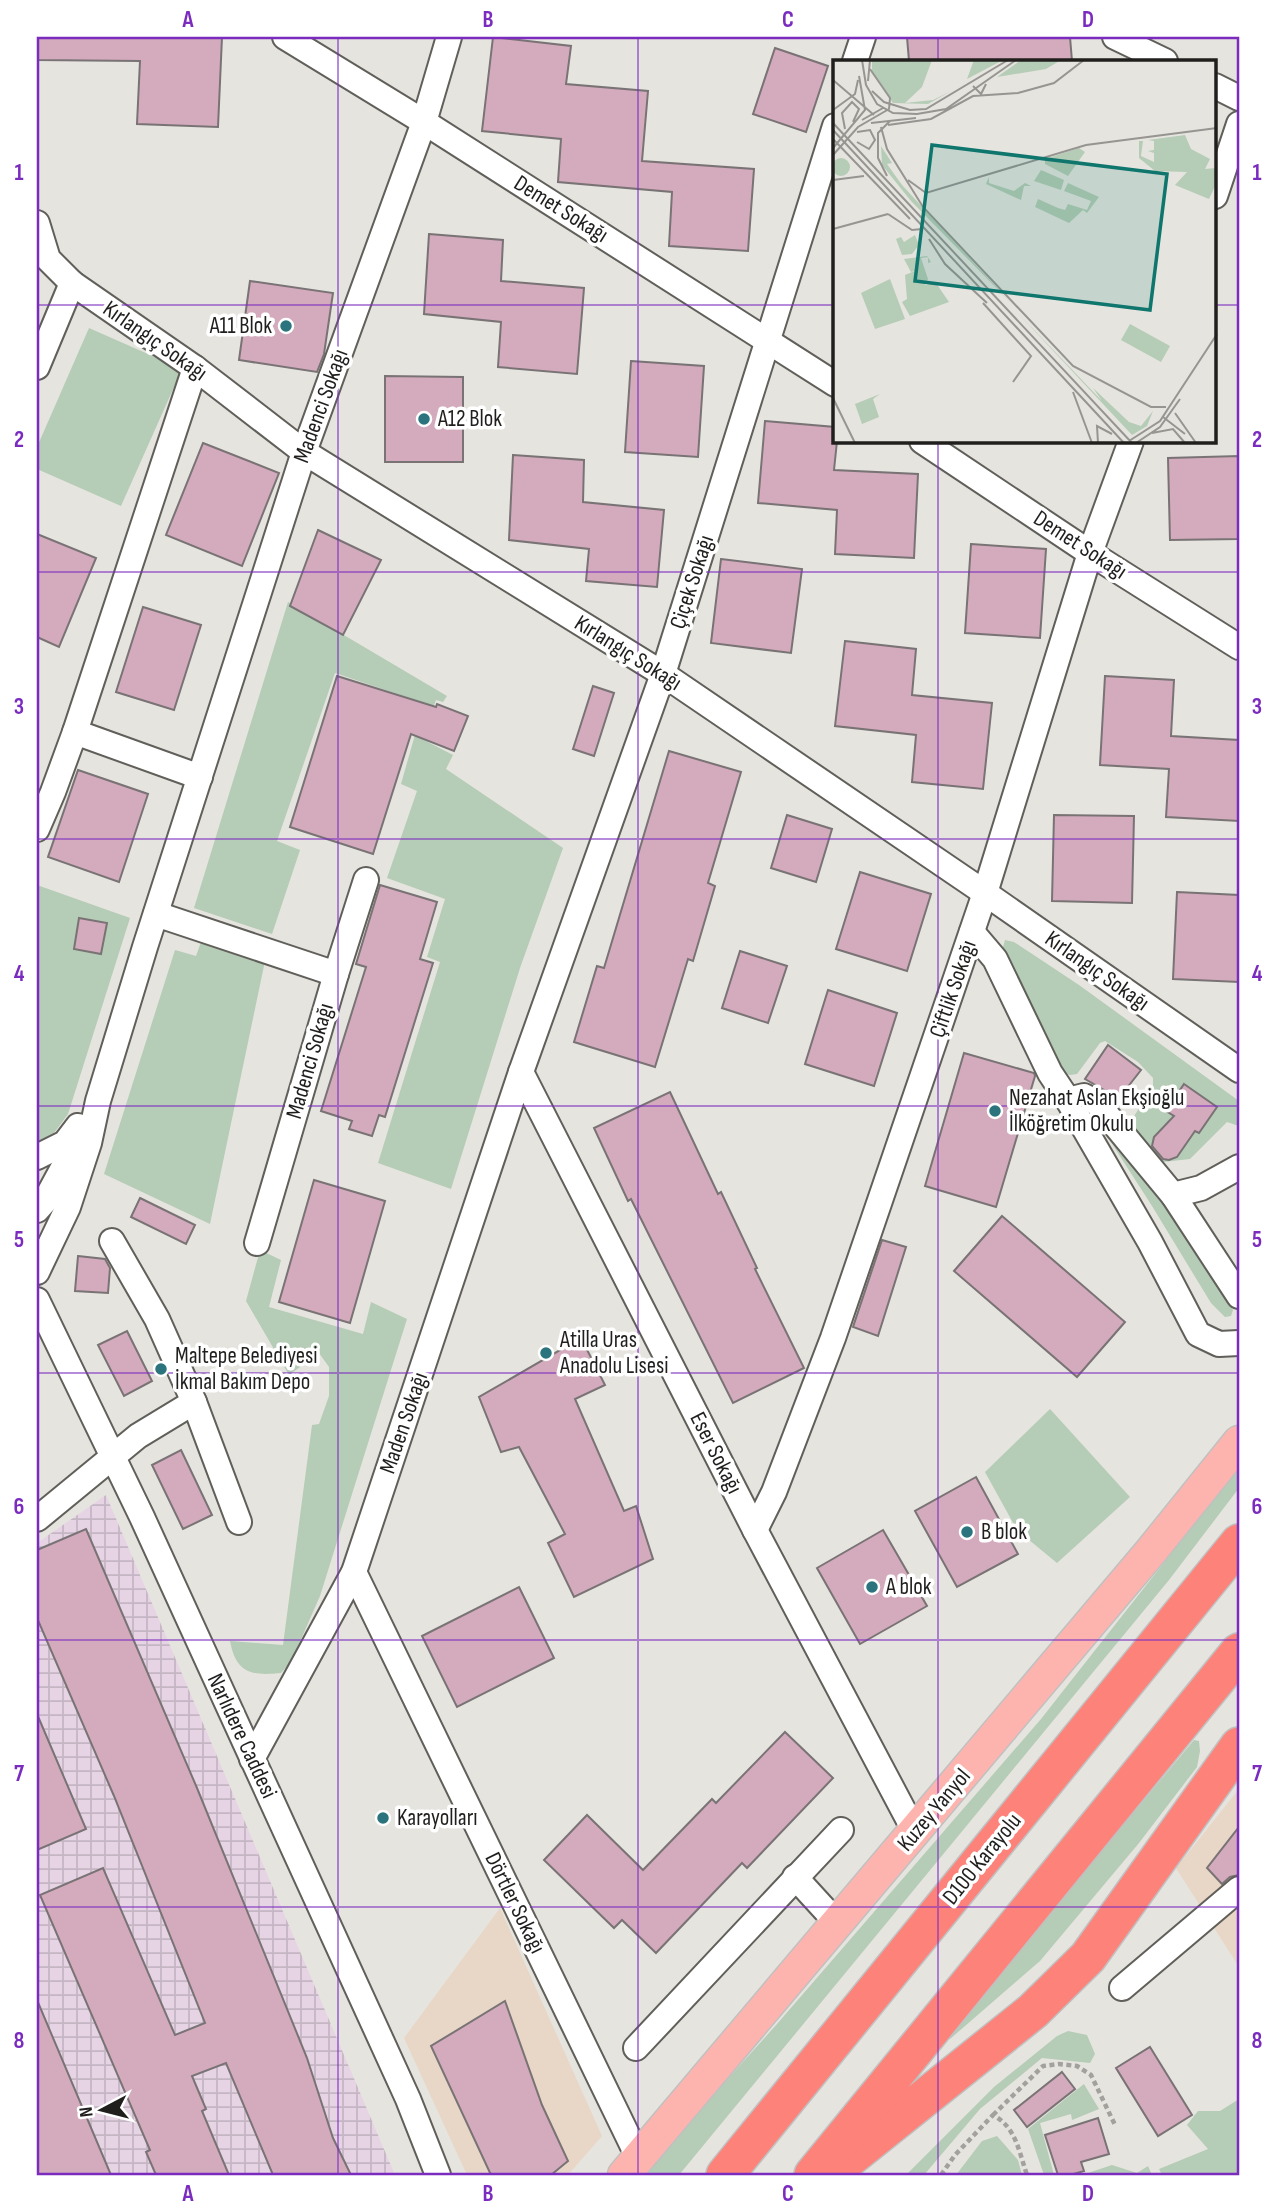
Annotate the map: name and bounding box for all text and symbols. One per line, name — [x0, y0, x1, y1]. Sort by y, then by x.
text: A — [182, 6, 195, 34]
text: B — [483, 6, 494, 34]
text: C — [782, 6, 794, 34]
text: D — [1082, 6, 1094, 34]
inset map — [833, 60, 1216, 443]
text: 1 — [14, 159, 24, 187]
text: 1 — [1252, 159, 1262, 187]
street label: Demet Sokağı — [509, 169, 613, 249]
street label: Kırlangıç Sokağı — [97, 295, 213, 387]
place label: A11 Blok — [209, 312, 272, 340]
marker: A11 Blok — [278, 318, 294, 334]
street label: Madenci Sokağı — [288, 345, 354, 467]
place label: A12 Blok — [437, 405, 502, 433]
marker: A12 Blok — [416, 411, 432, 427]
text: 2 — [14, 426, 24, 454]
text: 2 — [1252, 426, 1262, 454]
street label: Demet Sokağı — [1028, 504, 1132, 586]
street label: Çiçek Sokağı — [664, 532, 720, 632]
street label: Kırlangıç Sokağı — [569, 609, 687, 697]
text: 3 — [14, 693, 24, 721]
text: 3 — [1252, 693, 1262, 721]
street label: Kırlangıç Sokağı — [1039, 925, 1155, 1017]
street label: Çiftlik Sokağı — [923, 937, 983, 1041]
text: 4 — [14, 960, 25, 988]
text: 4 — [1252, 960, 1263, 988]
street label: Madenci Sokağı — [280, 1000, 340, 1122]
place label: Nezahat Aslan Ekşioğlu İlköğretim Okulu — [1009, 1084, 1184, 1138]
marker: Nezahat Aslan Ekşioğlu İlköğretim Okulu — [987, 1103, 1003, 1119]
text: 5 — [14, 1226, 24, 1254]
text: 5 — [1252, 1226, 1262, 1254]
place label: Atilla Uras Anadolu Lisesi — [559, 1326, 669, 1380]
place label: Maltepe Belediyesi İkmal Bakım Depo — [175, 1342, 318, 1396]
marker: Atilla Uras Anadolu Lisesi — [538, 1345, 554, 1361]
marker: Maltepe Belediyesi İkmal Bakım Depo — [153, 1361, 169, 1377]
street label: Maden Sokağı — [374, 1369, 434, 1477]
street label: Eser Sokağı — [684, 1408, 748, 1498]
text: 6 — [14, 1493, 24, 1521]
text: 6 — [1252, 1493, 1262, 1521]
place label: B blok — [981, 1518, 1027, 1546]
marker: B blok — [959, 1524, 975, 1540]
place label: A blok — [885, 1573, 932, 1601]
marker: A blok — [864, 1579, 880, 1595]
street label: Narlıdere Caddesi — [201, 1669, 283, 1803]
text: 7 — [14, 1760, 24, 1788]
text: 7 — [1252, 1760, 1262, 1788]
street label: Kuzey Yanyol — [891, 1763, 977, 1857]
place label: Karayolları — [397, 1804, 478, 1832]
street label: D100 Karayolu — [937, 1808, 1027, 1910]
marker: Karayolları — [375, 1810, 391, 1826]
street label: Dörtler Sokağı — [479, 1848, 551, 1958]
text: 8 — [14, 2027, 25, 2055]
text: 8 — [1252, 2027, 1263, 2055]
north arrow — [66, 2076, 136, 2146]
text: N — [75, 2105, 99, 2118]
text: A — [182, 2180, 195, 2208]
text: B — [483, 2180, 494, 2208]
text: C — [782, 2180, 794, 2208]
text: D — [1082, 2180, 1094, 2208]

